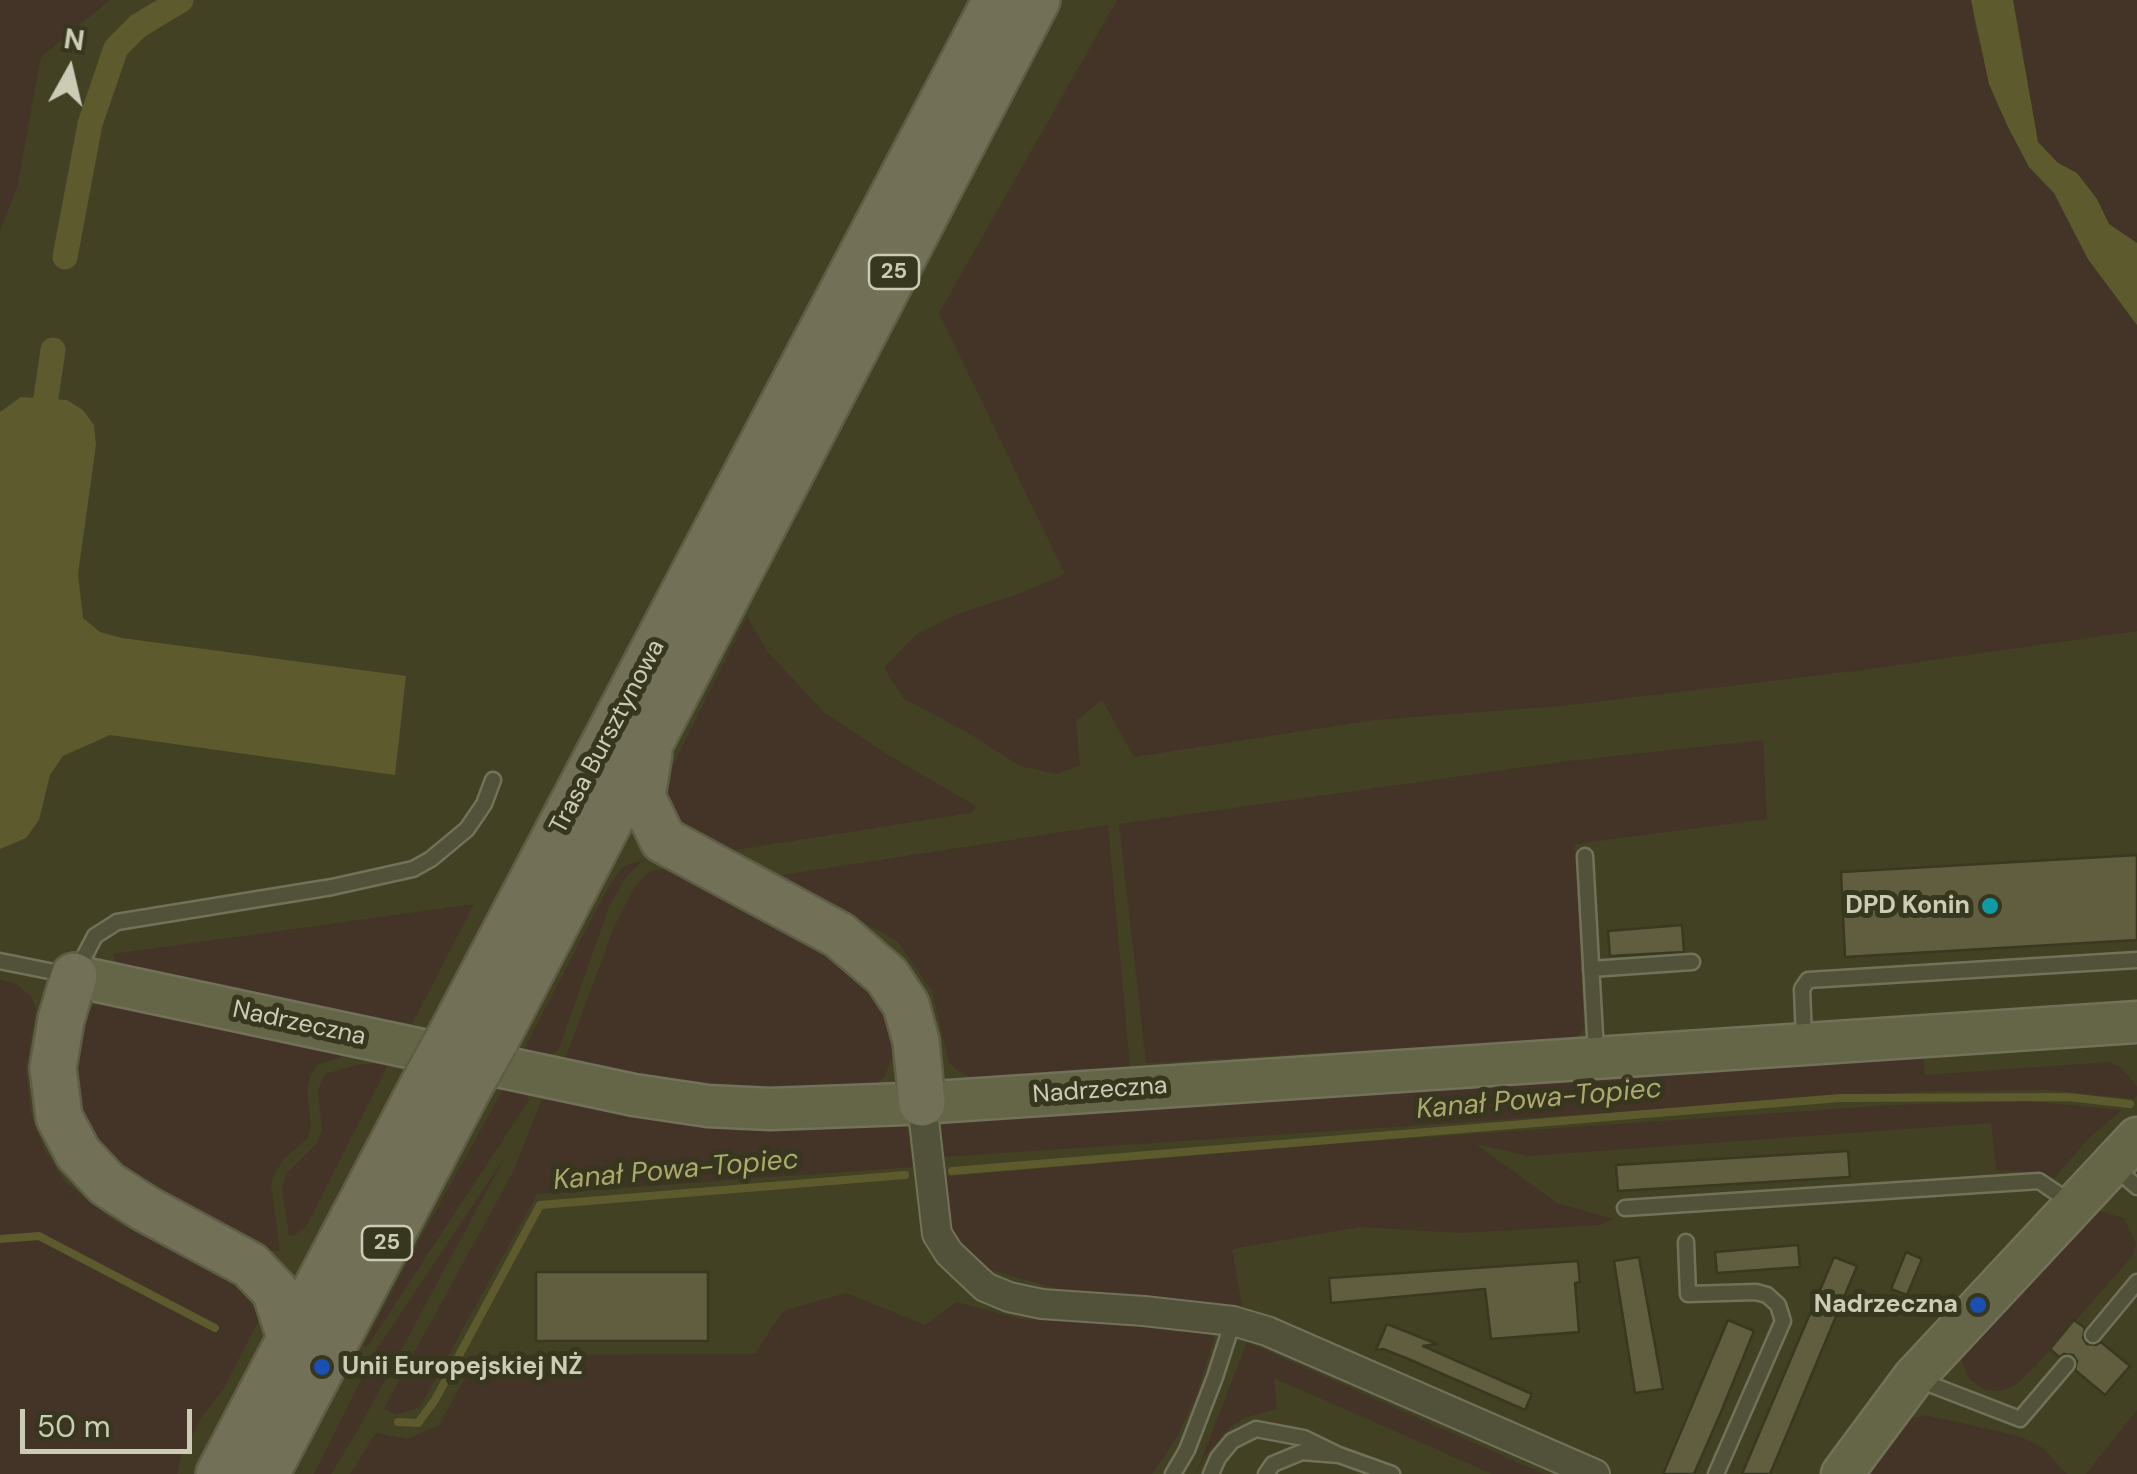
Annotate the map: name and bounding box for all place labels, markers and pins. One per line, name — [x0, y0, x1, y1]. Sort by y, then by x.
place label: DPD Konin — [1845, 891, 1970, 921]
marker: DPD Konin — [1979, 895, 2001, 917]
place label: Nadrzeczna — [1814, 1290, 1958, 1320]
marker: Nadrzeczna — [1967, 1294, 1989, 1316]
place label: Unii Europejskiej NŻ — [342, 1352, 583, 1382]
marker: Unii Europejskiej NŻ — [311, 1356, 333, 1378]

